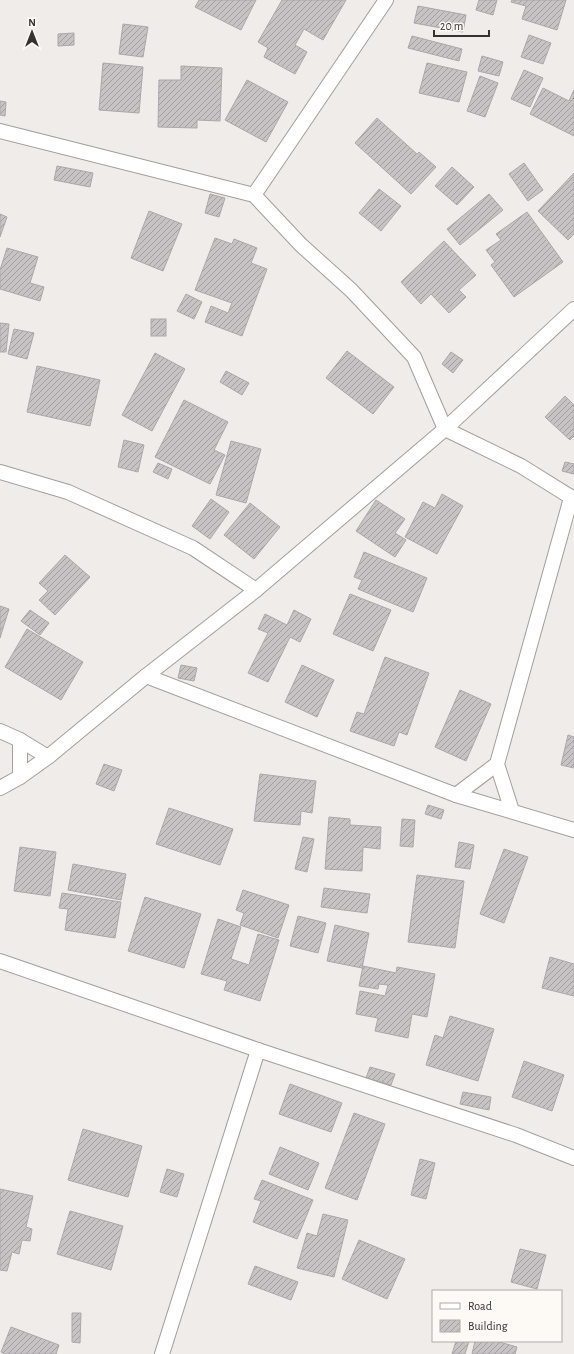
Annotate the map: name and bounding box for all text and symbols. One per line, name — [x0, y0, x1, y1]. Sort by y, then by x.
north arrow — [12, 12, 52, 52]
scale bar — [434, 12, 489, 38]
text: N — [28, 17, 36, 28]
text: 20 m — [440, 20, 463, 32]
legend — [432, 1290, 562, 1342]
text: Road — [468, 1300, 492, 1312]
text: Building — [468, 1320, 508, 1332]

